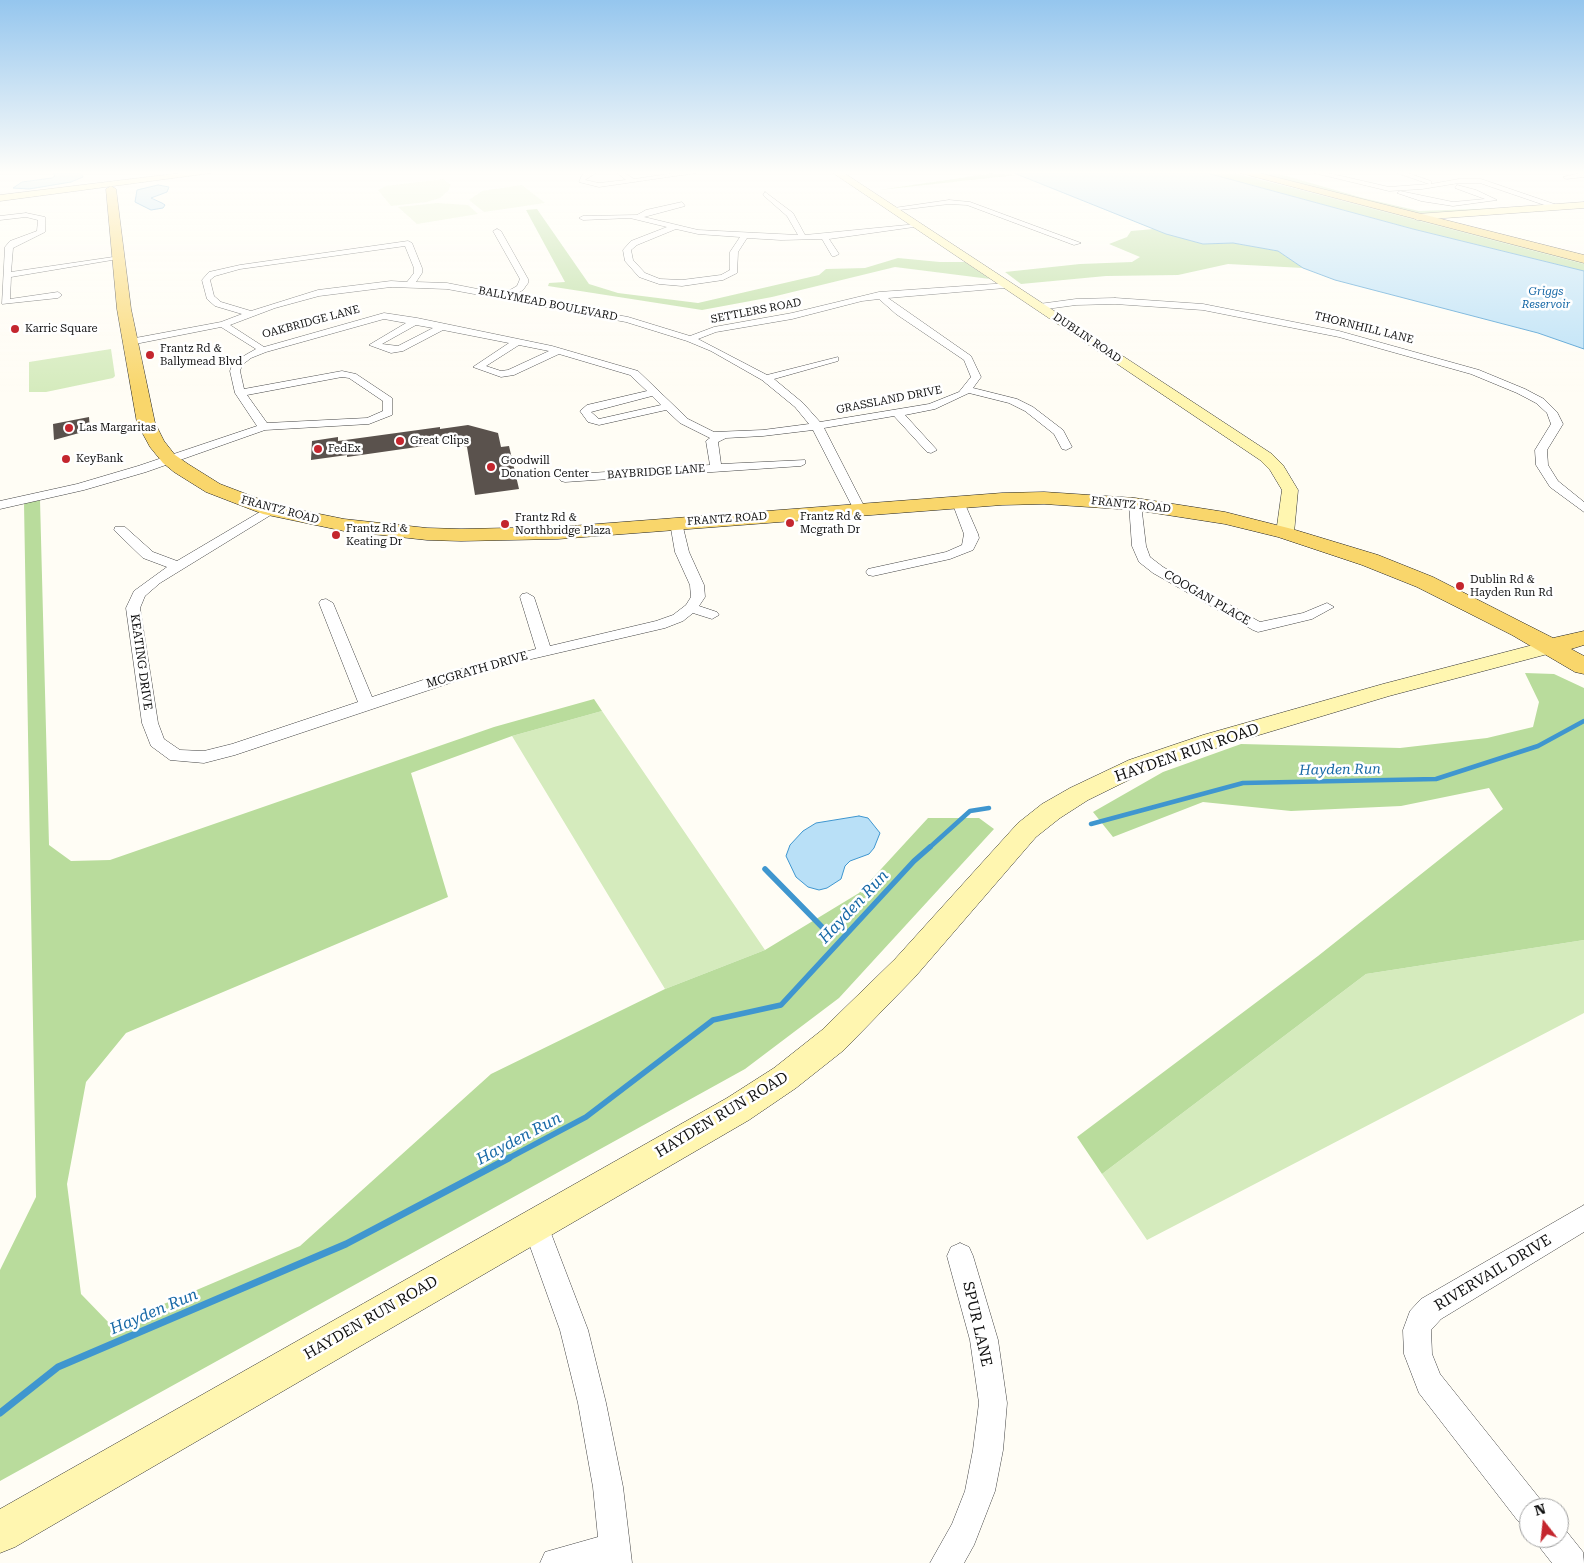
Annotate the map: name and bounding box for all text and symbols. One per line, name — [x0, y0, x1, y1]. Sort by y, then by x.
street label: BALLYMEAD BOULEVARD — [477, 284, 619, 324]
water label: Griggs Reservoir — [1522, 285, 1570, 311]
street label: SETTLERS ROAD — [710, 296, 802, 326]
street label: OAKBRIDGE LANE — [261, 303, 361, 341]
street label: THORNHILL LANE — [1313, 309, 1415, 347]
street label: DUBLIN ROAD — [1050, 310, 1124, 366]
place label: Karric Square — [25, 322, 98, 336]
marker: Karric Square — [9, 323, 21, 335]
place label: Frantz Rd & Ballymead Blvd — [160, 342, 242, 368]
marker: Frantz Rd & Ballymead Blvd — [144, 349, 156, 361]
street label: GRASSLAND DRIVE — [835, 383, 943, 417]
place label: Las Margaritas — [79, 421, 156, 435]
marker: Las Margaritas — [63, 422, 75, 434]
place label: Great Clips — [410, 434, 469, 448]
marker: Great Clips — [394, 435, 406, 447]
place label: FedEx — [328, 442, 361, 456]
marker: FedEx — [312, 443, 324, 455]
place label: KeyBank — [76, 452, 123, 466]
marker: KeyBank — [60, 453, 72, 465]
place label: Goodwill Donation Center — [501, 454, 589, 480]
marker: Goodwill Donation Center — [485, 461, 497, 473]
street label: BAYBRIDGE LANE — [607, 462, 705, 482]
street label: FRANTZ ROAD — [240, 493, 320, 527]
street label: FRANTZ ROAD — [1090, 494, 1172, 516]
street label: FRANTZ ROAD — [687, 510, 767, 528]
place label: Frantz Rd & Mcgrath Dr — [800, 510, 862, 536]
place label: Frantz Rd & Northbridge Plaza — [515, 511, 611, 537]
marker: Frantz Rd & Mcgrath Dr — [784, 517, 796, 529]
marker: Frantz Rd & Northbridge Plaza — [499, 518, 511, 530]
place label: Frantz Rd & Keating Dr — [346, 522, 408, 548]
marker: Frantz Rd & Keating Dr — [330, 529, 342, 541]
street label: COOGAN PLACE — [1161, 567, 1253, 629]
place label: Dublin Rd & Hayden Run Rd — [1470, 573, 1553, 599]
marker: Dublin Rd & Hayden Run Rd — [1454, 580, 1466, 592]
street label: KEATING DRIVE — [127, 613, 155, 711]
street label: MCGRATH DRIVE — [425, 649, 529, 691]
street label: HAYDEN RUN ROAD — [1112, 720, 1262, 786]
water label: Hayden Run — [1299, 761, 1381, 779]
water label: Hayden Run — [815, 866, 893, 948]
street label: HAYDEN RUN ROAD — [652, 1068, 792, 1162]
water label: Hayden Run — [473, 1109, 565, 1169]
street label: RIVERVAIL DRIVE — [1431, 1231, 1555, 1315]
street label: HAYDEN RUN ROAD — [301, 1272, 441, 1364]
street label: SPUR LANE — [958, 1280, 996, 1368]
water label: Hayden Run — [107, 1285, 201, 1339]
north arrow — [1519, 1498, 1569, 1548]
text: N — [1533, 1500, 1548, 1519]

